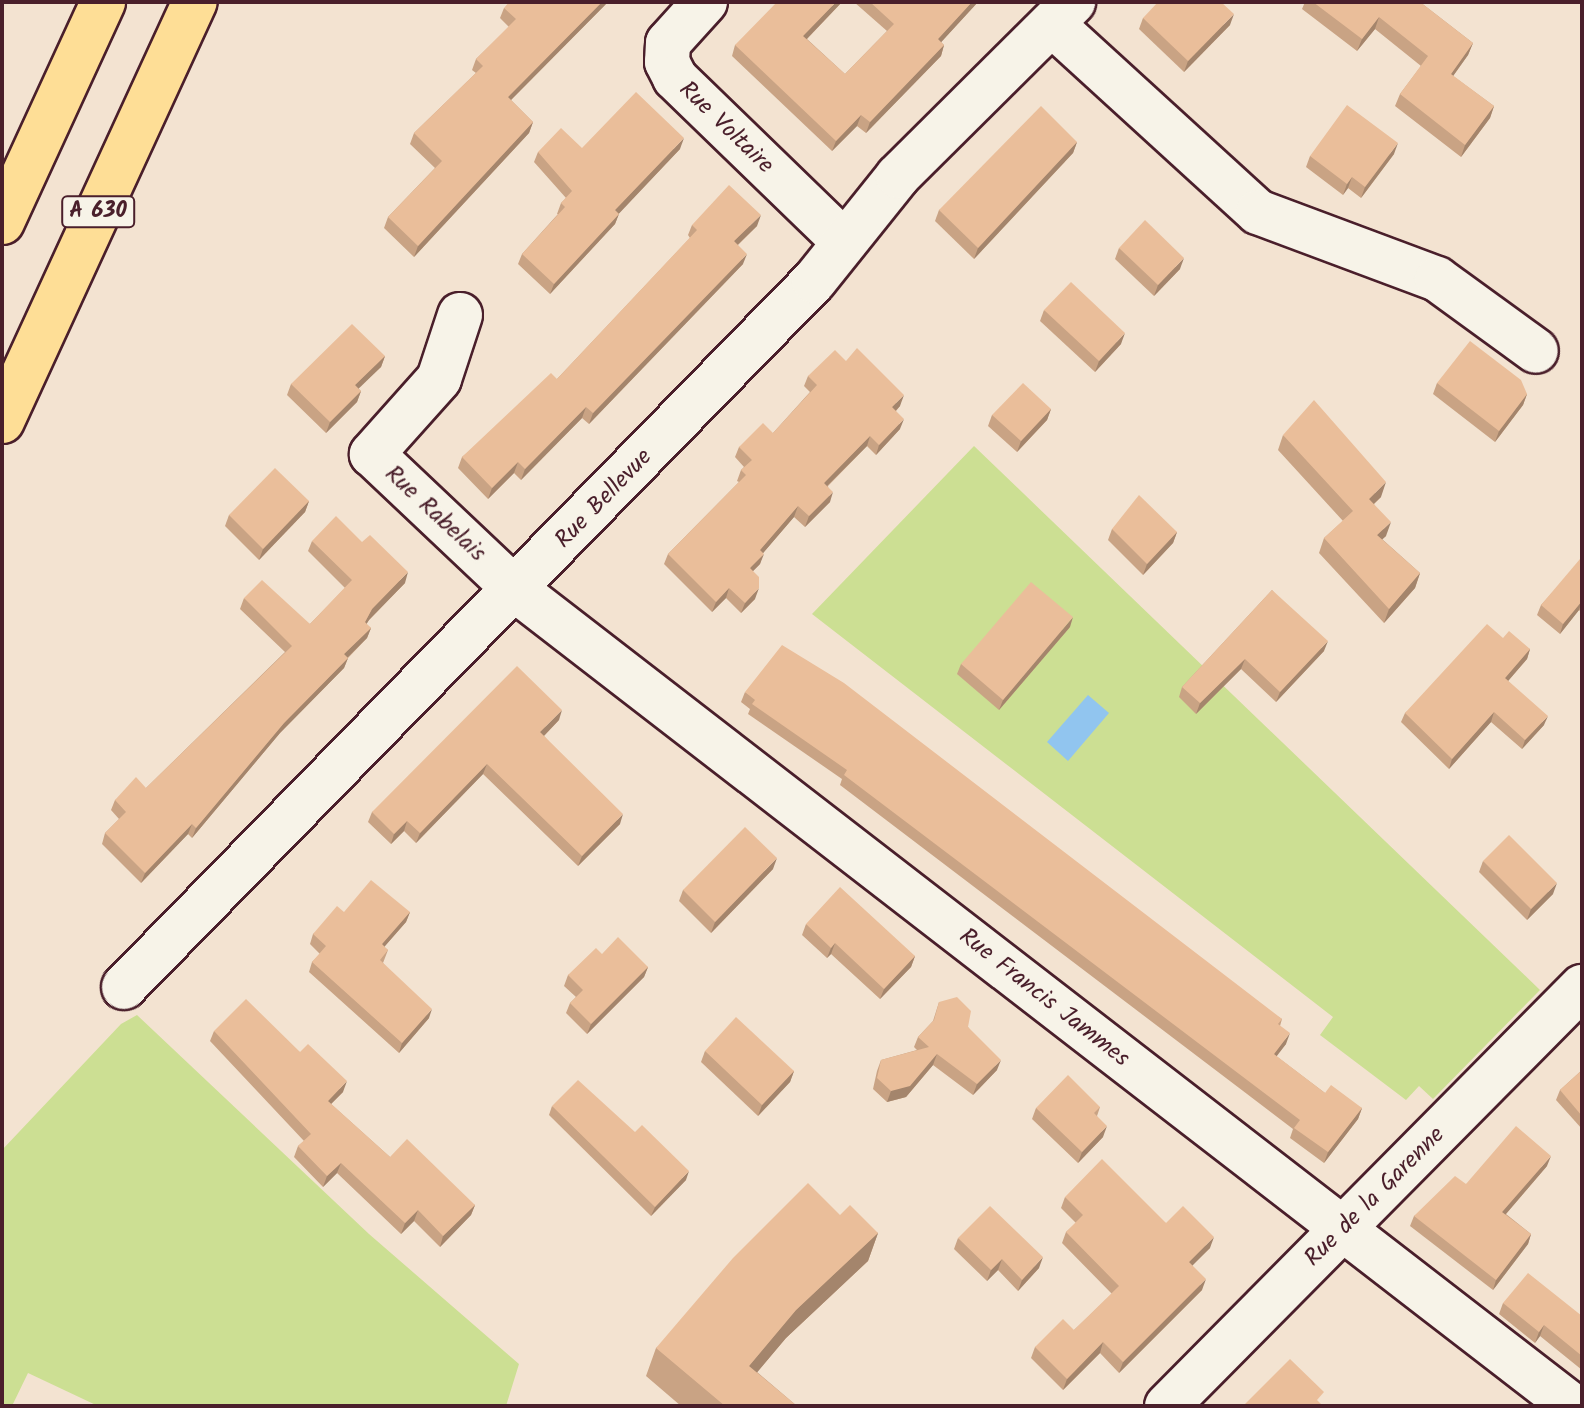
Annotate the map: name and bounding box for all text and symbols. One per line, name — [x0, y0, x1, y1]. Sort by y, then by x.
street label: Rue Voltaire — [673, 76, 779, 180]
road number: A 630 — [60, 194, 136, 230]
street label: Rue Bellevue — [549, 443, 659, 555]
street label: Rue Rabelais — [378, 460, 492, 568]
street label: Rue Francis Jammes — [953, 922, 1135, 1074]
street label: Rue de la Garenne — [1299, 1121, 1451, 1273]

